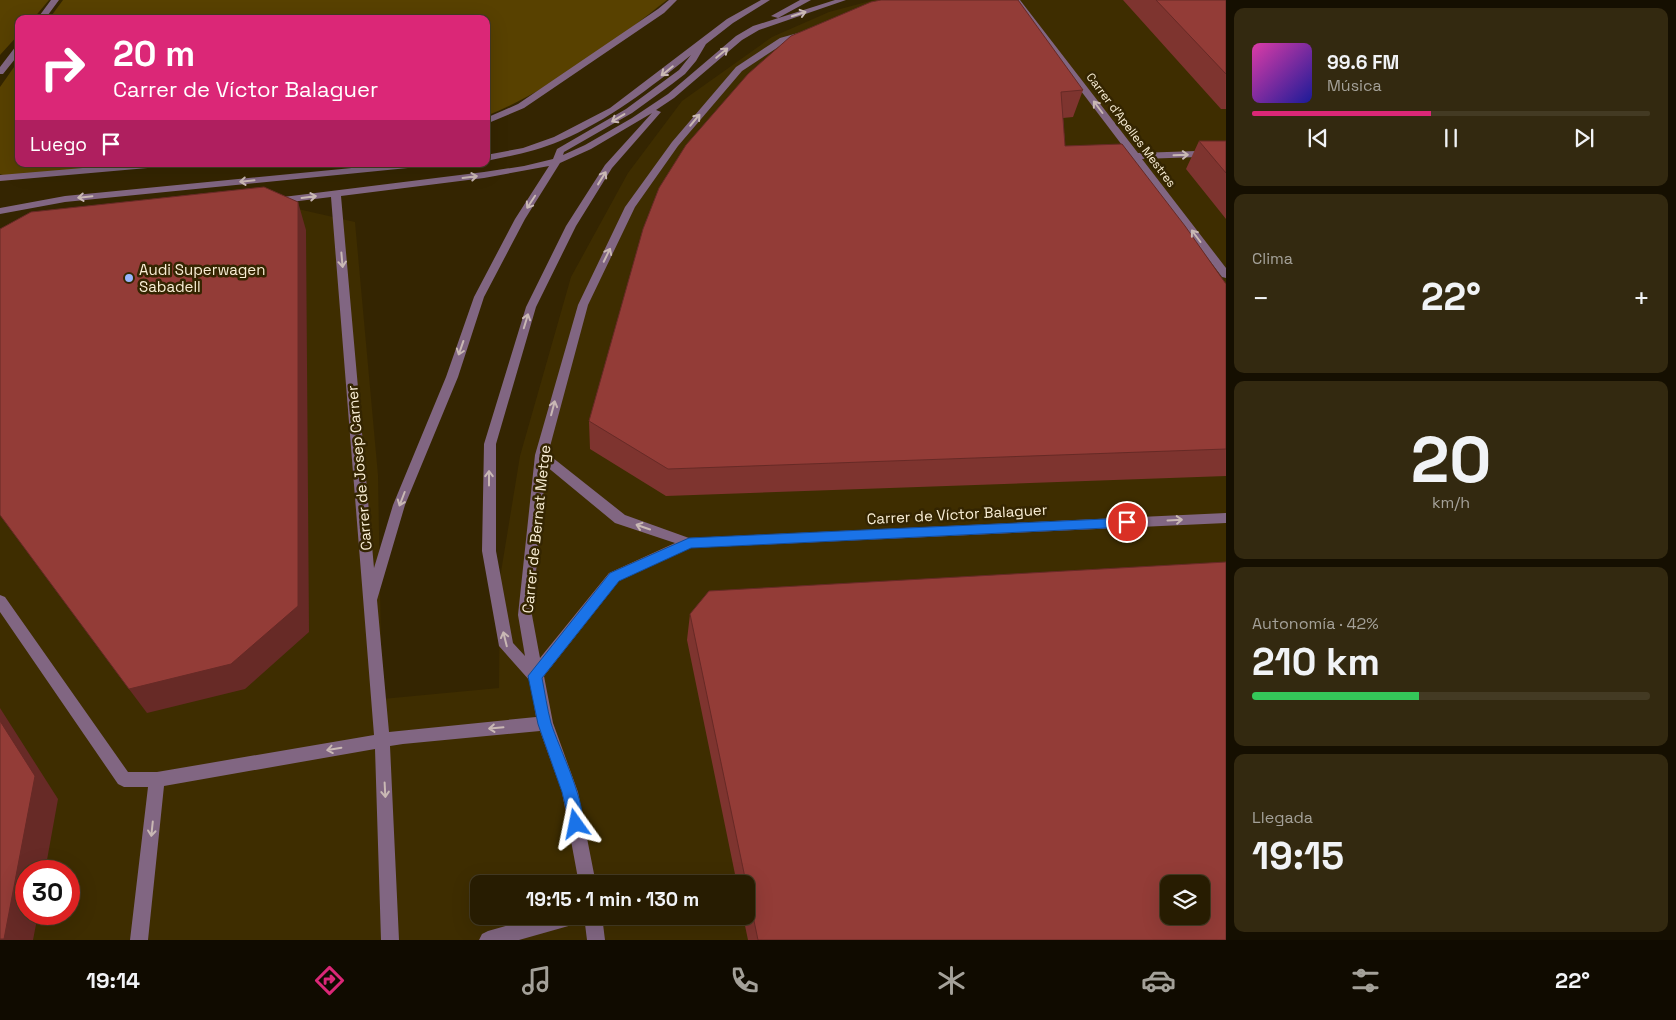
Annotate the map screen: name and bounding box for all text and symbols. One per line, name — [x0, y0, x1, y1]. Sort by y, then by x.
one-way arrow — [791, 8, 807, 18]
text: 20 m — [113, 32, 195, 76]
icon: right — [30, 35, 95, 100]
one-way arrow — [715, 47, 728, 59]
text: 99.6 FM — [1327, 50, 1399, 75]
one-way arrow — [661, 65, 674, 76]
street label: Carrer d'Apelles Mestres — [1083, 69, 1179, 191]
text: Carrer de Víctor Balaguer — [113, 75, 378, 103]
text: Música — [1327, 75, 1382, 96]
one-way arrow — [1093, 100, 1103, 114]
one-way arrow — [611, 114, 625, 124]
one-way arrow — [690, 114, 701, 127]
icon: previous — [1304, 124, 1332, 152]
icon: pause — [1437, 124, 1465, 152]
icon: next — [1570, 124, 1598, 152]
icon: arrive — [97, 130, 125, 158]
text: Luego — [30, 132, 87, 157]
one-way arrow — [1172, 150, 1188, 159]
one-way arrow — [596, 171, 607, 185]
one-way arrow — [462, 172, 478, 182]
one-way arrow — [239, 176, 255, 185]
one-way arrow — [77, 192, 93, 201]
one-way arrow — [300, 192, 316, 202]
one-way arrow — [525, 194, 535, 208]
one-way arrow — [1191, 230, 1202, 243]
one-way arrow — [603, 248, 612, 263]
text: Clima — [1252, 248, 1293, 269]
one-way arrow — [337, 252, 346, 268]
place label: Audi Superwagen Sabadell — [139, 260, 265, 296]
marker: Audi Superwagen Sabadell — [123, 272, 135, 284]
text: 22° — [1421, 273, 1481, 321]
text: − — [1252, 280, 1269, 316]
text: + — [1633, 280, 1650, 316]
one-way arrow — [522, 314, 532, 330]
one-way arrow — [456, 340, 466, 356]
street label: Carrer de Josep Carner — [342, 384, 376, 551]
one-way arrow — [549, 401, 558, 417]
text: 20 — [1411, 418, 1491, 501]
street label: Carrer de Bernat Metge — [518, 444, 554, 614]
one-way arrow — [484, 471, 494, 487]
one-way arrow — [396, 491, 406, 506]
text: km/h — [1432, 492, 1470, 513]
street label: Carrer de Víctor Balaguer — [866, 500, 1048, 528]
pin — [1106, 501, 1148, 543]
icon: arrive — [1113, 508, 1141, 536]
one-way arrow — [1167, 516, 1183, 525]
one-way arrow — [635, 522, 651, 532]
text: Autonomía · 42% — [1252, 613, 1379, 634]
one-way arrow — [500, 632, 510, 648]
text: 210 km — [1252, 638, 1380, 686]
one-way arrow — [488, 723, 504, 733]
one-way arrow — [327, 745, 343, 755]
one-way arrow — [380, 782, 390, 798]
position arrow — [549, 797, 601, 849]
text: Llegada — [1252, 807, 1313, 828]
one-way arrow — [147, 820, 157, 836]
text: 19:15 — [1252, 832, 1344, 880]
speed limit sign: 30 — [15, 860, 80, 925]
map controls — [1160, 875, 1210, 925]
button: layers — [1160, 875, 1210, 925]
text: 19:15 · 1 min · 130 m — [526, 887, 699, 912]
icon: directions — [312, 963, 347, 998]
icon: music — [519, 963, 554, 998]
icon: phone — [727, 963, 762, 998]
icon: climate — [934, 963, 969, 998]
icon: car — [1141, 963, 1176, 998]
icon: filters — [1348, 963, 1383, 998]
text: 19:14 — [86, 966, 140, 994]
text: 22° — [1555, 966, 1590, 994]

